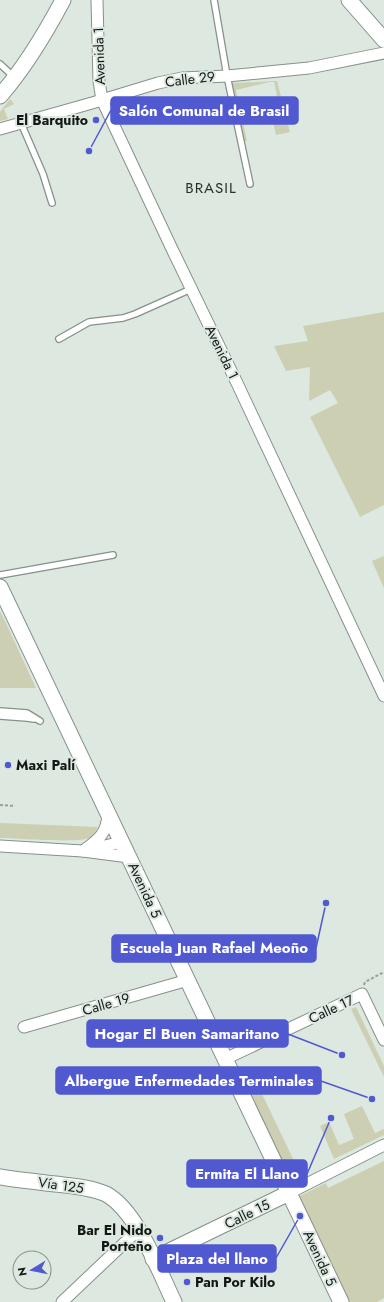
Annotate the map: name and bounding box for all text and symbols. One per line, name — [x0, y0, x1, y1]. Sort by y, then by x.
street label: Avenida 1 — [88, 27, 110, 85]
street label: Calle 29 — [164, 66, 216, 92]
callout: Salón Comunal de Brasil — [111, 97, 298, 124]
text: Salón Comunal de Brasil — [119, 100, 289, 122]
place label: El Barquito — [16, 110, 88, 130]
marker: El Barquito — [91, 115, 101, 125]
district label: BRASIL — [185, 177, 237, 199]
street label: Avenida 1 — [200, 322, 244, 382]
place label: Maxi Palí — [16, 755, 76, 775]
marker: Maxi Palí — [3, 760, 13, 770]
street label: Avenida 5 — [123, 859, 167, 921]
callout: Escuela Juan Rafael Meoño — [112, 935, 316, 962]
text: Escuela Juan Rafael Meoño — [120, 937, 308, 959]
street label: Calle 19 — [80, 988, 132, 1020]
street label: Calle 17 — [305, 990, 357, 1028]
callout: Hogar El Buen Samaritano — [87, 1020, 288, 1047]
text: Hogar El Buen Samaritano — [95, 1023, 280, 1045]
callout: Albergue Enfermedades Terminales — [56, 1067, 321, 1094]
text: Albergue Enfermedades Terminales — [63, 1070, 314, 1092]
callout: Ermita El Llano — [187, 1160, 307, 1187]
text: Ermita El Llano — [195, 1163, 299, 1185]
street label: Vía 125 — [37, 1172, 85, 1198]
street label: Calle 15 — [221, 1194, 273, 1234]
place label: Bar El Nido Porteño — [77, 1220, 152, 1256]
street label: Avenida 5 — [298, 1227, 342, 1289]
marker: Bar El Nido Porteño — [155, 1233, 165, 1243]
callout: Plaza del llano — [158, 1245, 276, 1272]
text: Plaza del llano — [166, 1248, 268, 1270]
north arrow — [12, 1250, 52, 1290]
text: N — [14, 1266, 31, 1277]
place label: Pan Por Kilo — [195, 1272, 275, 1292]
marker: Pan Por Kilo — [182, 1277, 192, 1287]

